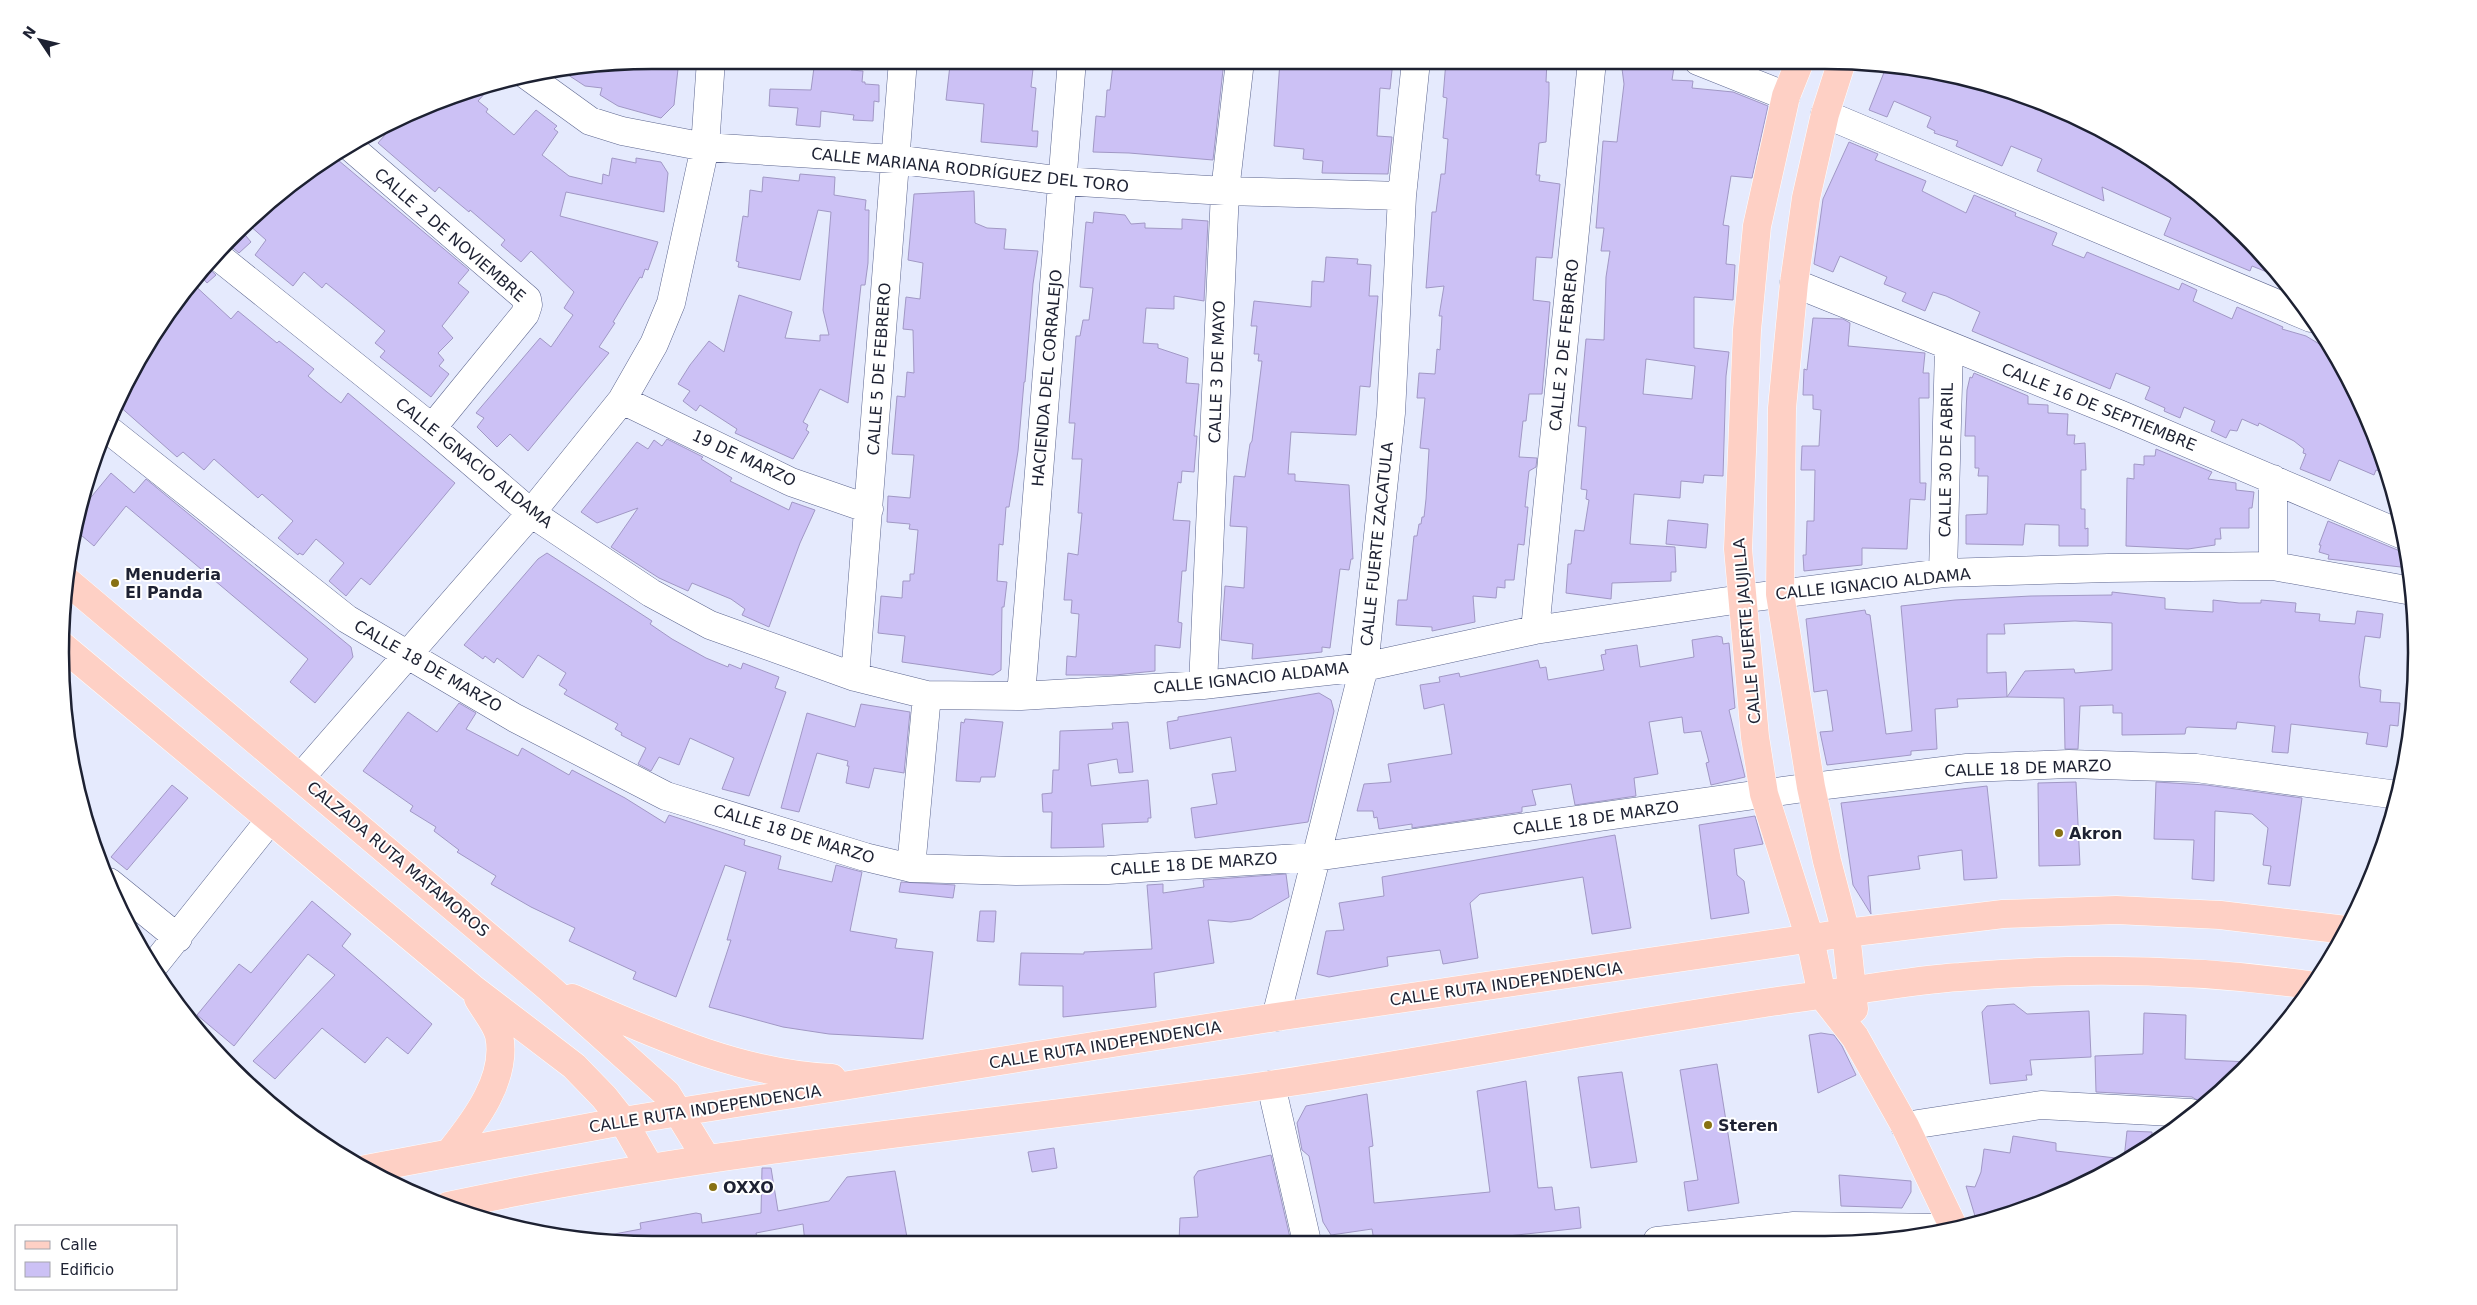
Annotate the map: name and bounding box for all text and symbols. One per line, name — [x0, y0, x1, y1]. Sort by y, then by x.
north arrow — [15, 15, 65, 65]
text: N — [19, 23, 39, 42]
street label: CALLE MARIANA RODRÍGUEZ DEL TORO — [810, 144, 1130, 196]
street label: CALLE 2 DE NOVIEMBRE — [371, 164, 529, 306]
street label: CALLE 2 DE FEBRERO — [1546, 258, 1582, 432]
street label: HACIENDA DEL CORRALEJO — [1028, 269, 1066, 487]
street label: CALLE 5 DE FEBRERO — [863, 282, 895, 456]
street label: CALLE 3 DE MAYO — [1205, 300, 1229, 444]
street label: CALLE 16 DE SEPTIEMBRE — [1999, 359, 2199, 455]
street label: CALLE 30 DE ABRIL — [1935, 382, 1957, 538]
street label: CALLE IGNACIO ALDAMA — [392, 394, 556, 532]
street label: 19 DE MARZO — [689, 426, 799, 490]
street label: CALLE FUERTE ZACATULA — [1357, 441, 1397, 647]
street label: CALLE FUERTE JAUJILLA — [1729, 537, 1765, 725]
street label: CALLE IGNACIO ALDAMA — [1775, 564, 1972, 604]
place label: Menuderia El Panda — [125, 565, 221, 602]
marker: Menuderia El Panda — [109, 577, 121, 589]
street label: CALLE 18 DE MARZO — [351, 616, 505, 716]
street label: CALLE IGNACIO ALDAMA — [1153, 658, 1350, 698]
street label: CALLE 18 DE MARZO — [1944, 756, 2112, 780]
street label: CALZADA RUTA MATAMOROS — [303, 777, 493, 941]
street label: CALLE 18 DE MARZO — [1512, 797, 1680, 839]
street label: CALLE 18 DE MARZO — [711, 800, 877, 868]
place label: Akron — [2069, 824, 2122, 843]
marker: Akron — [2053, 827, 2065, 839]
street label: CALLE 18 DE MARZO — [1110, 849, 1278, 879]
street label: CALLE RUTA INDEPENDENCIA — [1389, 958, 1624, 1010]
street label: CALLE RUTA INDEPENDENCIA — [988, 1017, 1222, 1073]
street label: CALLE RUTA INDEPENDENCIA — [588, 1081, 822, 1137]
place label: Steren — [1718, 1116, 1778, 1135]
marker: Steren — [1702, 1119, 1714, 1131]
place label: OXXO — [723, 1178, 774, 1197]
marker: OXXO — [707, 1181, 719, 1193]
legend — [15, 1225, 178, 1290]
text: Calle — [60, 1236, 97, 1254]
text: Edificio — [60, 1261, 114, 1279]

